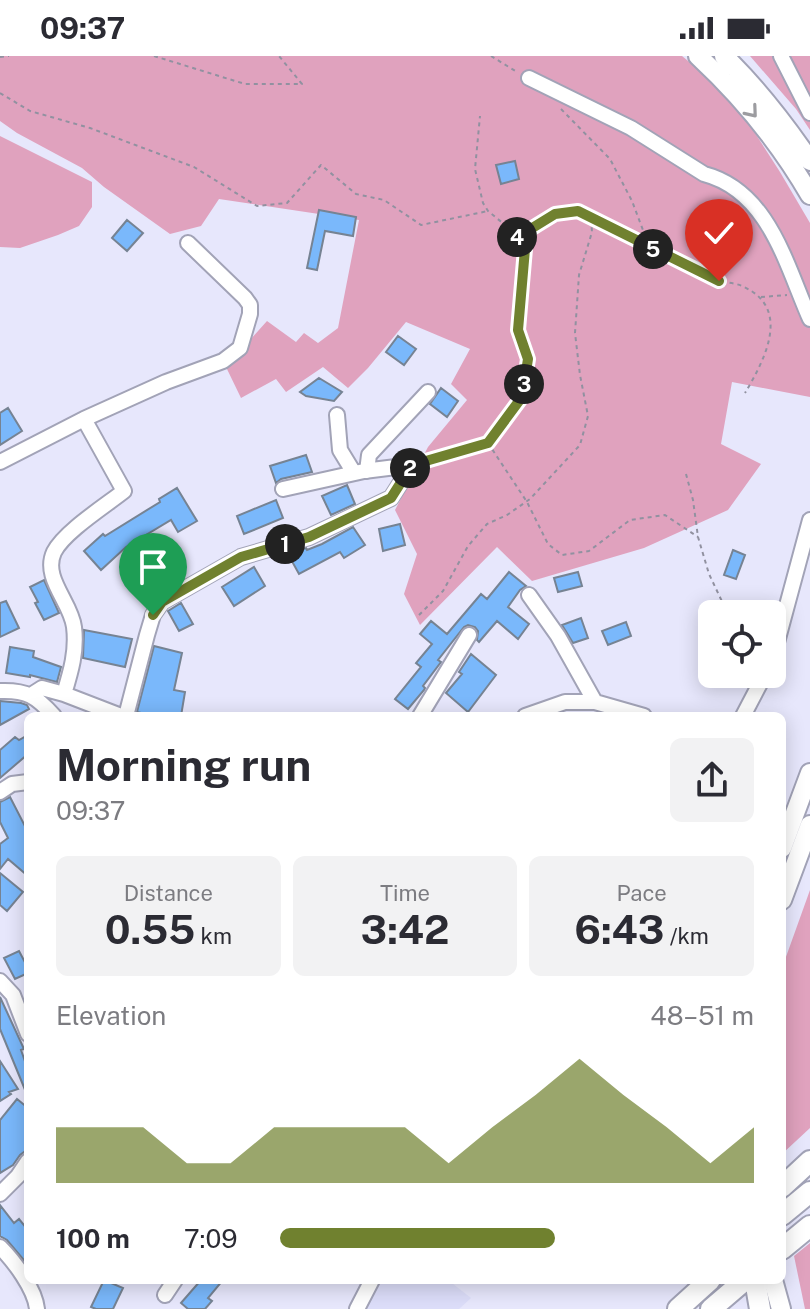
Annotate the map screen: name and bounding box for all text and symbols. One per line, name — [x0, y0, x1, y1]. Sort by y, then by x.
text: 09:37 — [40, 10, 125, 46]
one-way arrow — [742, 103, 757, 117]
pin — [685, 199, 753, 281]
icon: check — [697, 211, 741, 255]
pin: 4 — [497, 217, 537, 257]
text: 4 — [510, 224, 524, 250]
pin: 5 — [633, 229, 673, 269]
text: 5 — [646, 236, 660, 262]
pin: 3 — [504, 364, 544, 404]
text: 3 — [517, 371, 531, 397]
pin: 2 — [390, 448, 430, 488]
text: 2 — [403, 455, 417, 481]
pin: 1 — [265, 524, 305, 564]
text: 1 — [280, 531, 290, 557]
pin — [119, 533, 187, 615]
icon: arrive — [131, 545, 175, 589]
map controls — [698, 600, 786, 688]
button: locate — [698, 600, 786, 688]
button: share — [670, 738, 754, 822]
text: Morning run — [56, 739, 311, 791]
text: 09:37 — [56, 795, 125, 826]
text: Distance — [124, 880, 213, 906]
text: Time — [380, 880, 430, 906]
text: Pace — [617, 880, 667, 906]
text: 0.55 — [105, 906, 195, 953]
text: 3:42 — [361, 906, 449, 953]
text: 6:43 — [574, 906, 664, 953]
text: km — [195, 923, 232, 949]
text: /km — [664, 923, 709, 949]
text: Elevation — [56, 1000, 166, 1031]
text: 48–51 m — [650, 1000, 754, 1031]
text: 100 m — [56, 1223, 130, 1254]
text: 7:09 — [184, 1223, 237, 1254]

